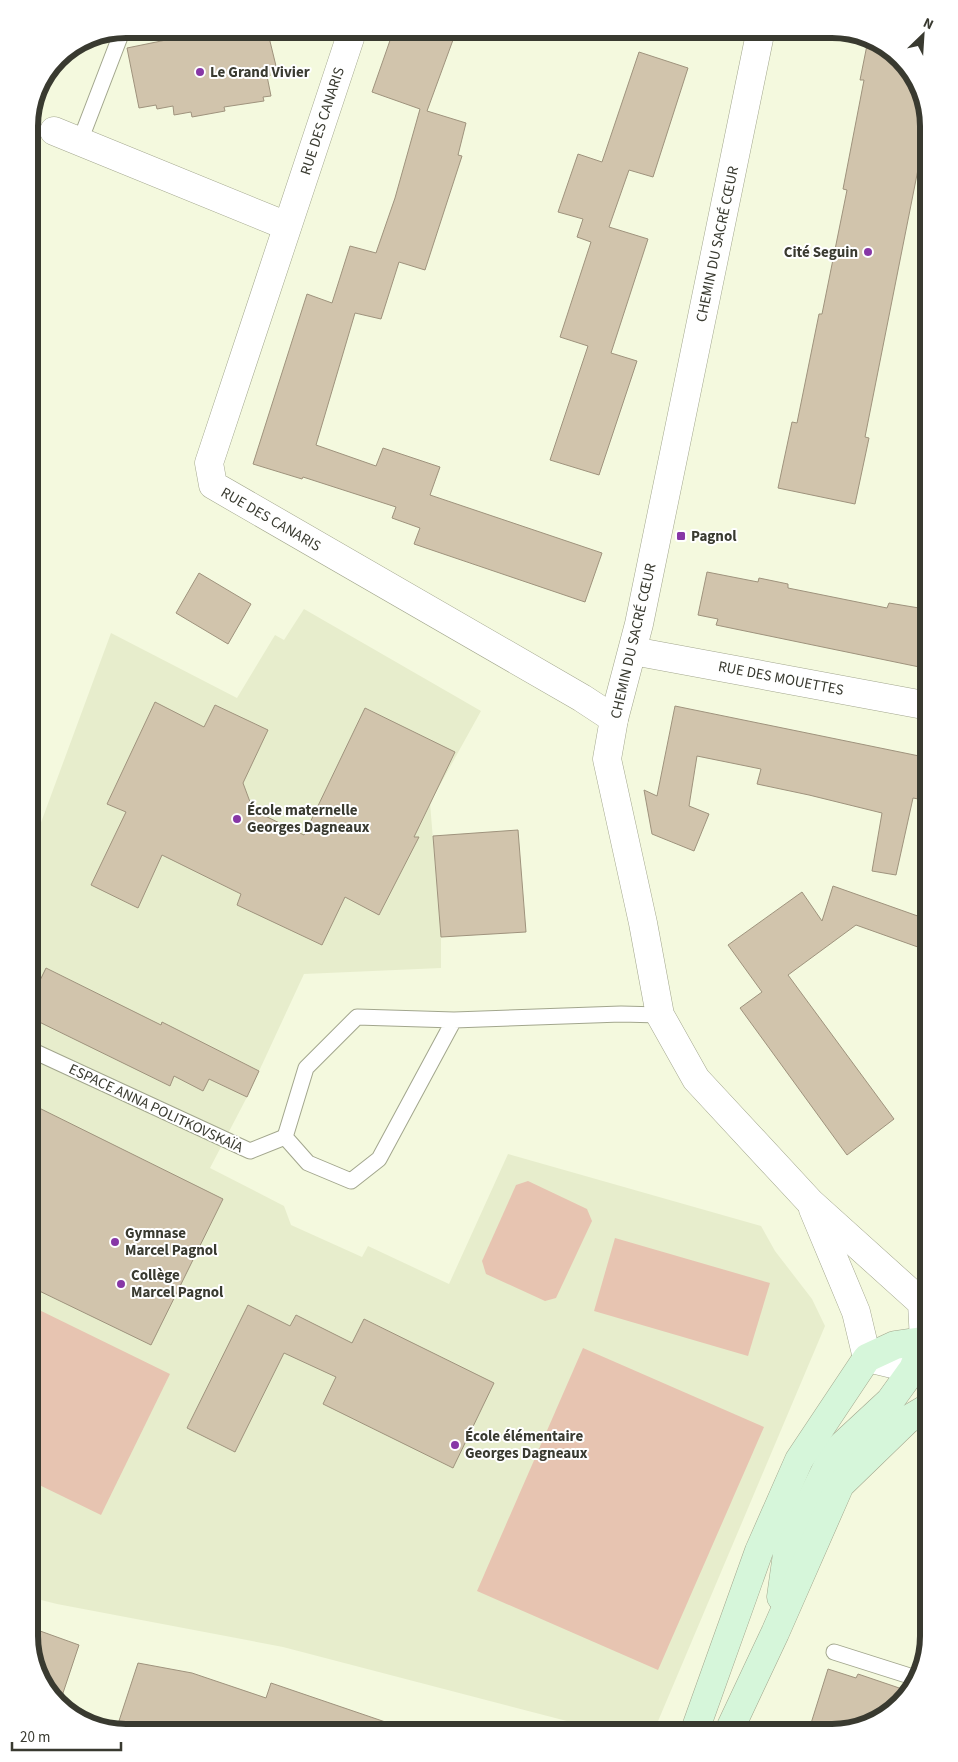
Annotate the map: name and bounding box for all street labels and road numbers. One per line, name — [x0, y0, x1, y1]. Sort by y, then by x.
street label: RUE DES CANARIS — [295, 65, 350, 178]
street label: CHEMIN DU SACRÉ CŒUR — [691, 164, 744, 324]
street label: RUE DES CANARIS — [217, 482, 325, 557]
street label: CHEMIN DU SACRÉ CŒUR — [605, 561, 662, 721]
street label: RUE DES MOUETTES — [716, 656, 846, 701]
street label: ESPACE ANNA POLITKOVSKAÏA — [65, 1059, 247, 1159]

